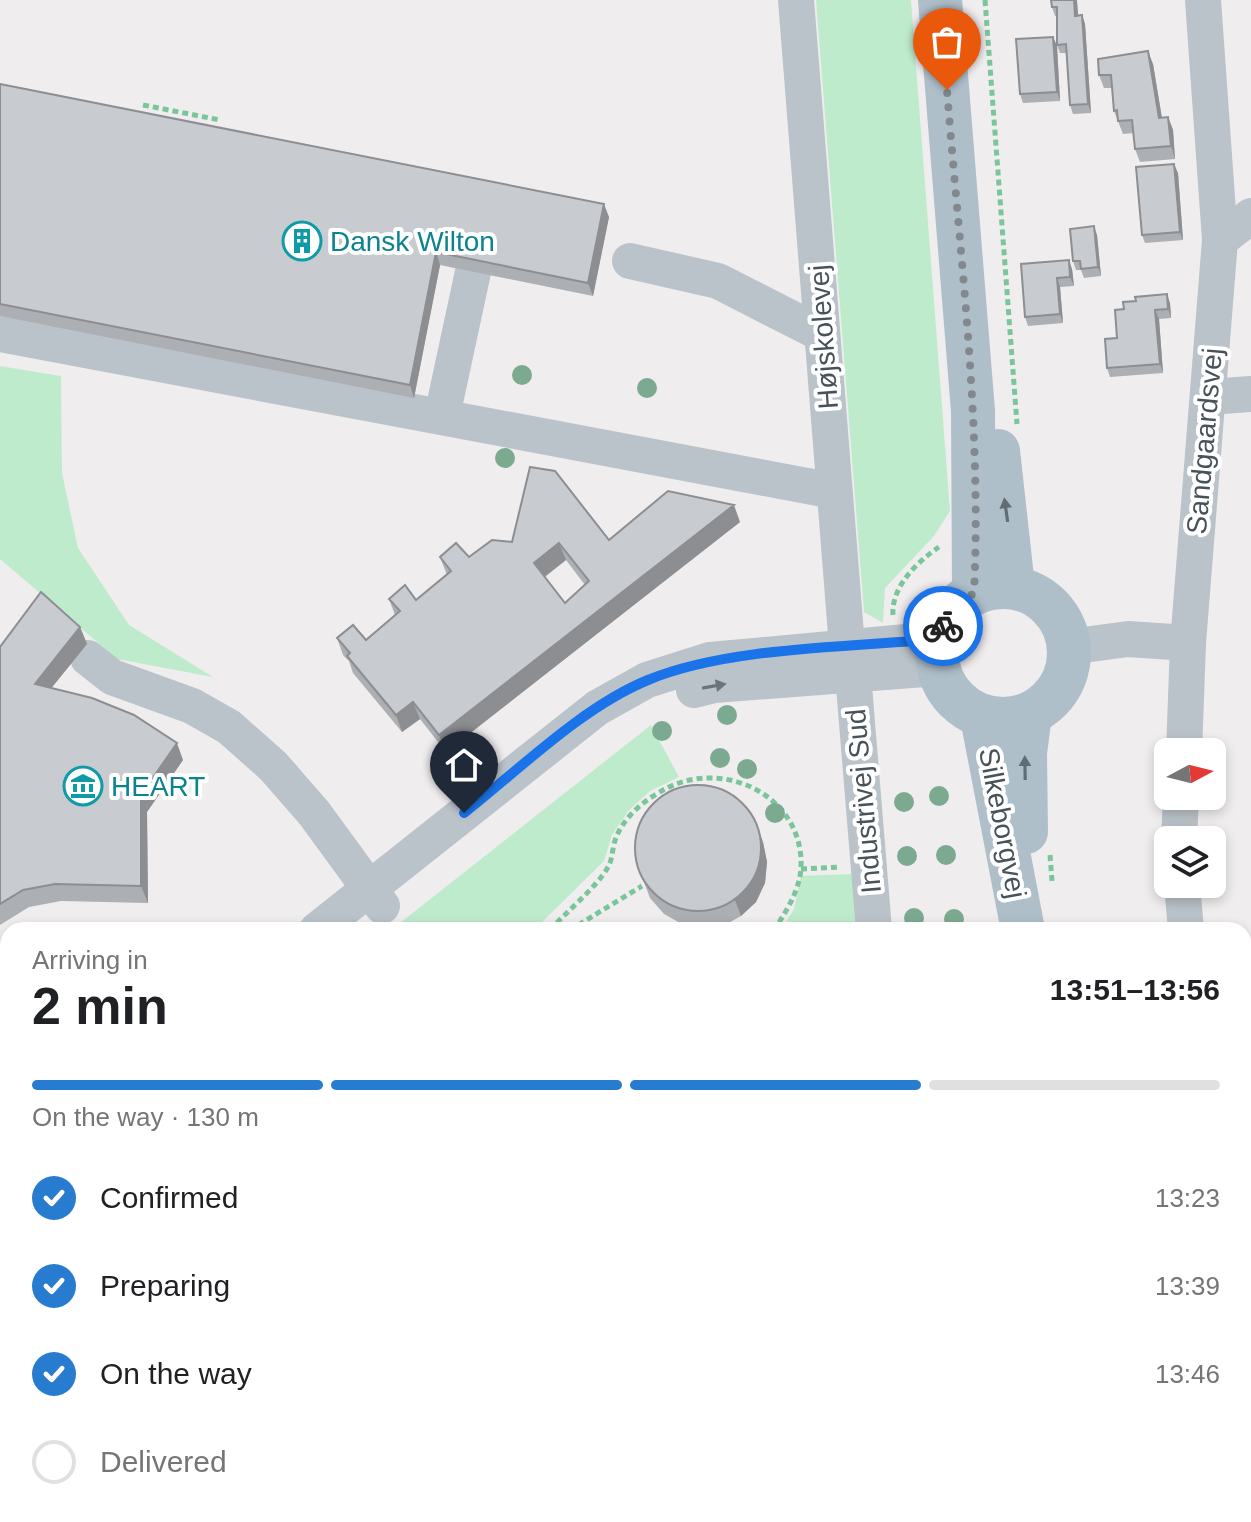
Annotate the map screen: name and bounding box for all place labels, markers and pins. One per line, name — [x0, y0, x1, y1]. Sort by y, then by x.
pin — [913, 8, 981, 90]
building icon: Dansk Wilton — [281, 220, 323, 262]
place label: Dansk Wilton — [330, 226, 495, 257]
pin — [430, 731, 498, 813]
museum icon: HEART — [62, 765, 104, 807]
place label: HEART — [111, 771, 205, 802]

